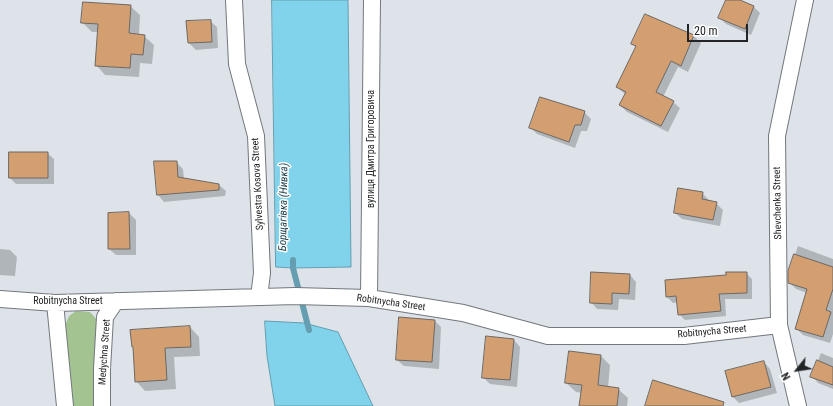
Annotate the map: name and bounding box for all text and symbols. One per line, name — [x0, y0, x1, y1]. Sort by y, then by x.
scale bar — [689, 16, 750, 42]
text: 20 m — [694, 24, 718, 38]
street label: вулиця Дмитра Григоровича — [365, 90, 377, 208]
street label: Sylvestra Kosova Street — [250, 137, 266, 231]
water label: Борщагівка (Нивка) — [277, 163, 291, 251]
street label: Shevchenka Street — [771, 166, 785, 240]
street label: Robitnycha Street — [356, 292, 426, 314]
street label: Robitnycha Street — [33, 295, 103, 307]
street label: Medychna Street — [97, 319, 113, 385]
street label: Robitnycha Street — [677, 323, 747, 341]
north arrow — [777, 350, 817, 390]
text: N — [779, 370, 793, 382]

